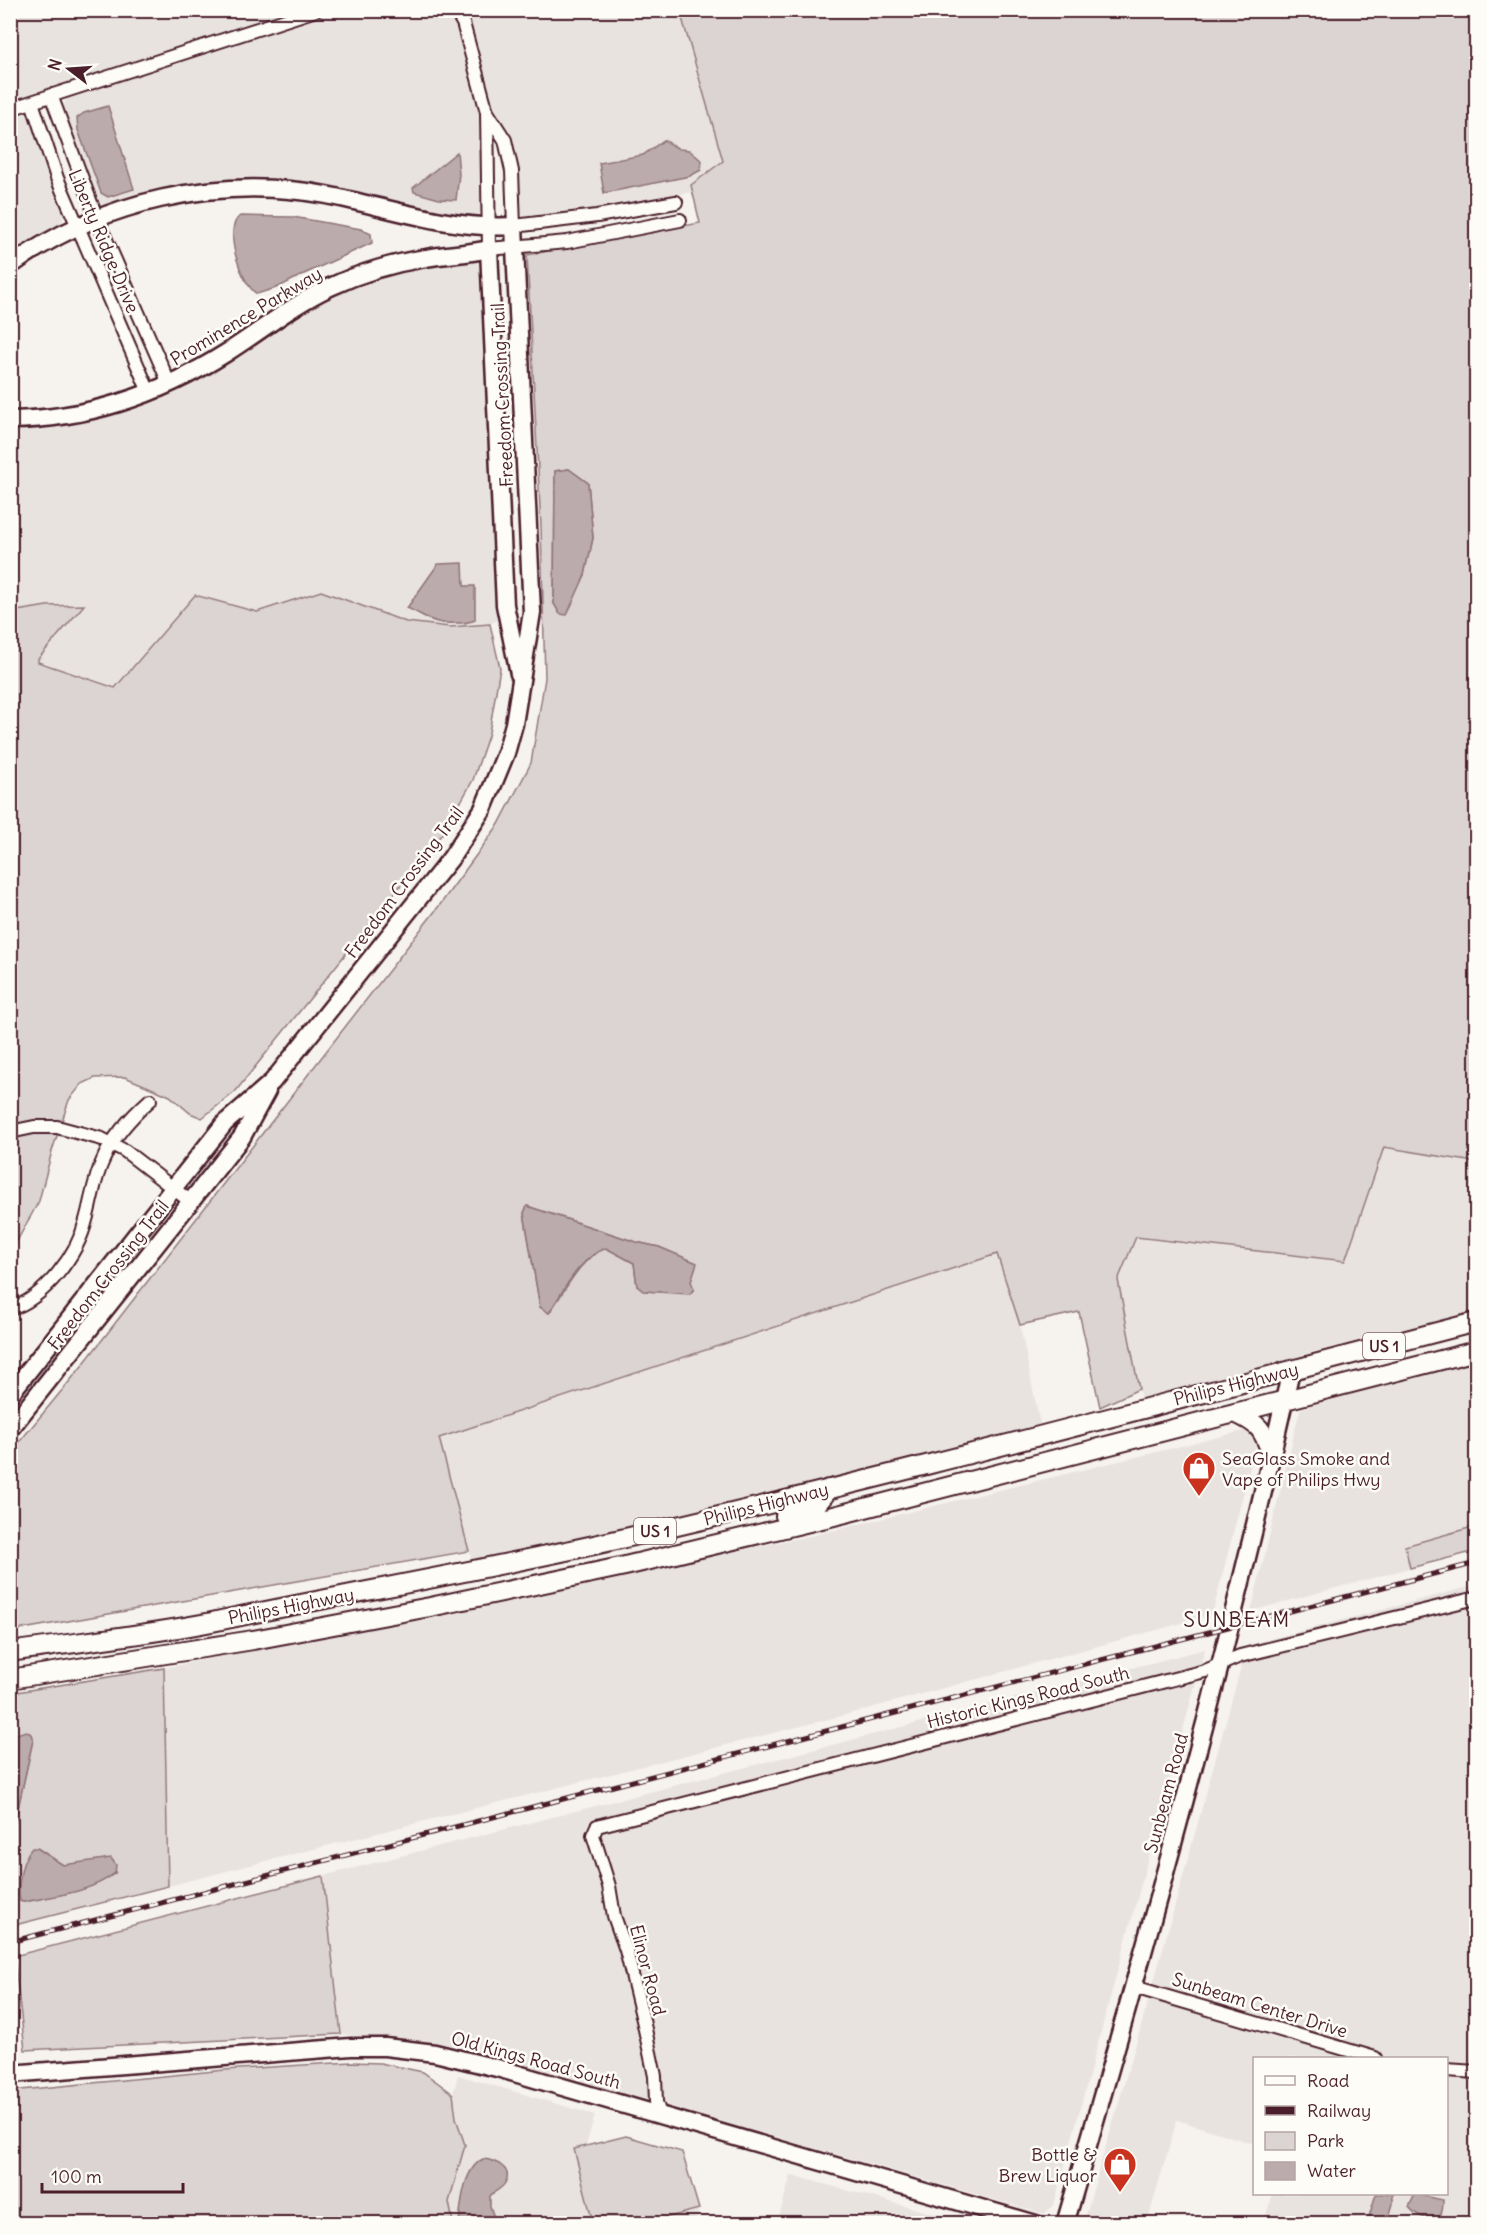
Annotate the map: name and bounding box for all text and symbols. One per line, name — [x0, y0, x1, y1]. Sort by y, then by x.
north arrow — [39, 39, 99, 99]
text: N — [43, 56, 66, 73]
street label: Liberty Ridge Drive — [63, 166, 145, 316]
street label: Prominence Parkway — [166, 262, 326, 370]
street label: Freedom Crossing Trail — [486, 302, 518, 488]
street label: Freedom Crossing Trail — [339, 801, 469, 963]
street label: Freedom Crossing Trail — [42, 1195, 174, 1355]
road number: US 1 — [1363, 1333, 1405, 1359]
street label: Philips Highway — [1171, 1357, 1301, 1411]
place label: SeaGlass Smoke and Vape of Philips Hwy — [1222, 1447, 1390, 1491]
shop icon: SeaGlass Smoke and Vape of Philips Hwy — [1181, 1450, 1217, 1497]
street label: Philips Highway — [701, 1477, 831, 1531]
road number: US 1 — [634, 1518, 676, 1544]
street label: Philips Highway — [226, 1583, 356, 1629]
district label: SUNBEAM — [1183, 1606, 1291, 1633]
street label: Historic Kings Road South — [924, 1661, 1132, 1733]
street label: Sunbeam Road — [1139, 1730, 1193, 1855]
street label: Elinor Road — [625, 1922, 671, 2018]
street label: Sunbeam Center Drive — [1170, 1967, 1350, 2043]
street label: Old Kings Road South — [449, 2026, 623, 2094]
legend — [1253, 2057, 1448, 2195]
text: Road — [1307, 2069, 1350, 2092]
text: Railway — [1307, 2099, 1371, 2122]
text: Park — [1307, 2129, 1344, 2152]
place label: Bottle & Brew Liquor — [999, 2143, 1098, 2187]
shop icon: Bottle & Brew Liquor — [1102, 2146, 1138, 2193]
scale bar — [42, 2156, 183, 2194]
text: Water — [1307, 2159, 1357, 2182]
text: 100 m — [51, 2165, 102, 2188]

